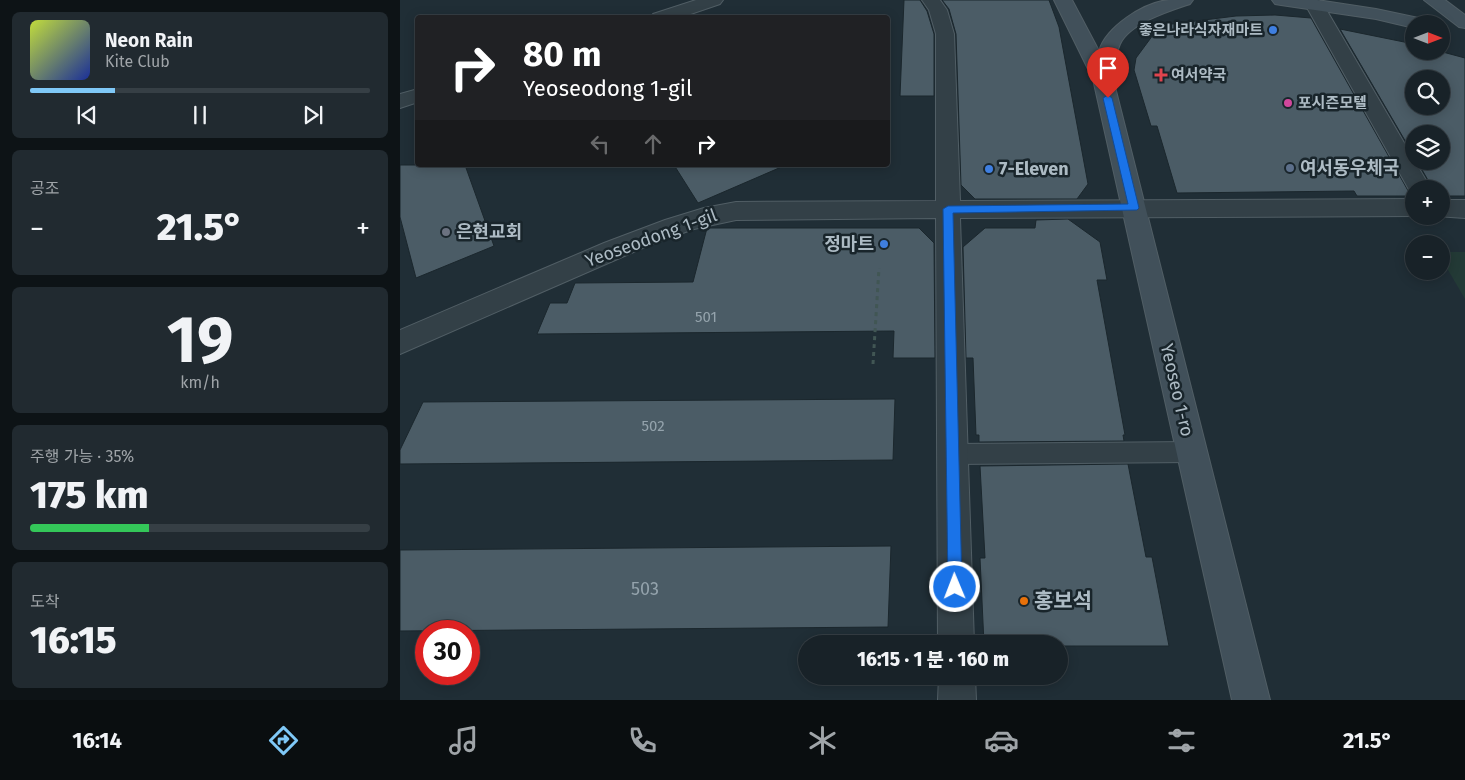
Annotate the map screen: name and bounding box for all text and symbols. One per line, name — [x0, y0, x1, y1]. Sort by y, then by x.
north arrow — [1405, 15, 1450, 60]
map controls — [1405, 15, 1450, 280]
place label: 좋은나라식자재마트 — [1139, 21, 1263, 39]
marker: 좋은나라식자재마트 — [1267, 24, 1279, 36]
text: Neon Rain — [105, 29, 193, 52]
text: 80 m — [523, 33, 602, 75]
icon: right — [440, 35, 505, 100]
pin — [1087, 47, 1129, 98]
text: Kite Club — [105, 52, 170, 71]
icon: arrive — [1094, 54, 1122, 82]
place label: 여서약국 — [1171, 66, 1226, 84]
marker: 여서약국 — [1155, 69, 1167, 81]
button: search — [1405, 70, 1450, 115]
text: Yeoseodong 1-gil — [523, 75, 692, 102]
place label: 포시즌모텔 — [1298, 94, 1367, 112]
marker: 포시즌모텔 — [1282, 97, 1294, 109]
icon: previous — [73, 101, 101, 129]
icon: pause — [186, 101, 214, 129]
icon: next — [299, 101, 327, 129]
button: layers — [1405, 125, 1450, 170]
icon: left — [586, 130, 614, 158]
icon: ahead — [639, 130, 667, 158]
icon: right — [692, 130, 720, 158]
place label: 여서동우체국 — [1300, 157, 1399, 179]
place label: 7-Eleven — [999, 158, 1069, 180]
marker: 여서동우체국 — [1284, 162, 1296, 174]
marker: 7-Eleven — [983, 163, 995, 175]
text: 공조 — [30, 179, 59, 198]
button: + — [1405, 180, 1450, 225]
text: 21.5° — [157, 204, 243, 250]
street label: Yeoseodong 1-gil — [582, 204, 720, 272]
text: − — [30, 212, 44, 245]
text: + — [356, 212, 370, 245]
place label: 은현교회 — [456, 221, 522, 243]
marker: 은현교회 — [440, 226, 452, 238]
place label: 정마트 — [824, 233, 874, 255]
button: − — [1405, 235, 1450, 280]
marker: 정마트 — [878, 238, 890, 250]
text: 19 — [167, 301, 233, 379]
house number: 501 — [695, 308, 717, 326]
street label: Yeoseo 1-ro — [1156, 341, 1198, 439]
text: km/h — [180, 373, 220, 392]
house number: 502 — [641, 417, 665, 435]
text: 주행 가능 · 35% — [30, 447, 134, 466]
text: 175 km — [30, 472, 148, 518]
position arrow — [928, 560, 980, 612]
house number: 503 — [631, 578, 659, 600]
place label: 홍보석 — [1034, 588, 1092, 614]
text: 도착 — [30, 592, 59, 611]
marker: 홍보석 — [1018, 595, 1030, 607]
text: 16:15 — [30, 617, 116, 663]
speed limit sign: 30 — [415, 620, 480, 685]
text: 16:15 · 1 분 · 160 m — [857, 648, 1009, 671]
icon: directions — [266, 723, 301, 758]
icon: music — [446, 723, 481, 758]
icon: phone — [625, 723, 660, 758]
icon: climate — [805, 723, 840, 758]
icon: car — [984, 723, 1019, 758]
icon: filters — [1164, 723, 1199, 758]
text: 16:14 — [72, 727, 122, 754]
text: 21.5° — [1343, 727, 1393, 754]

